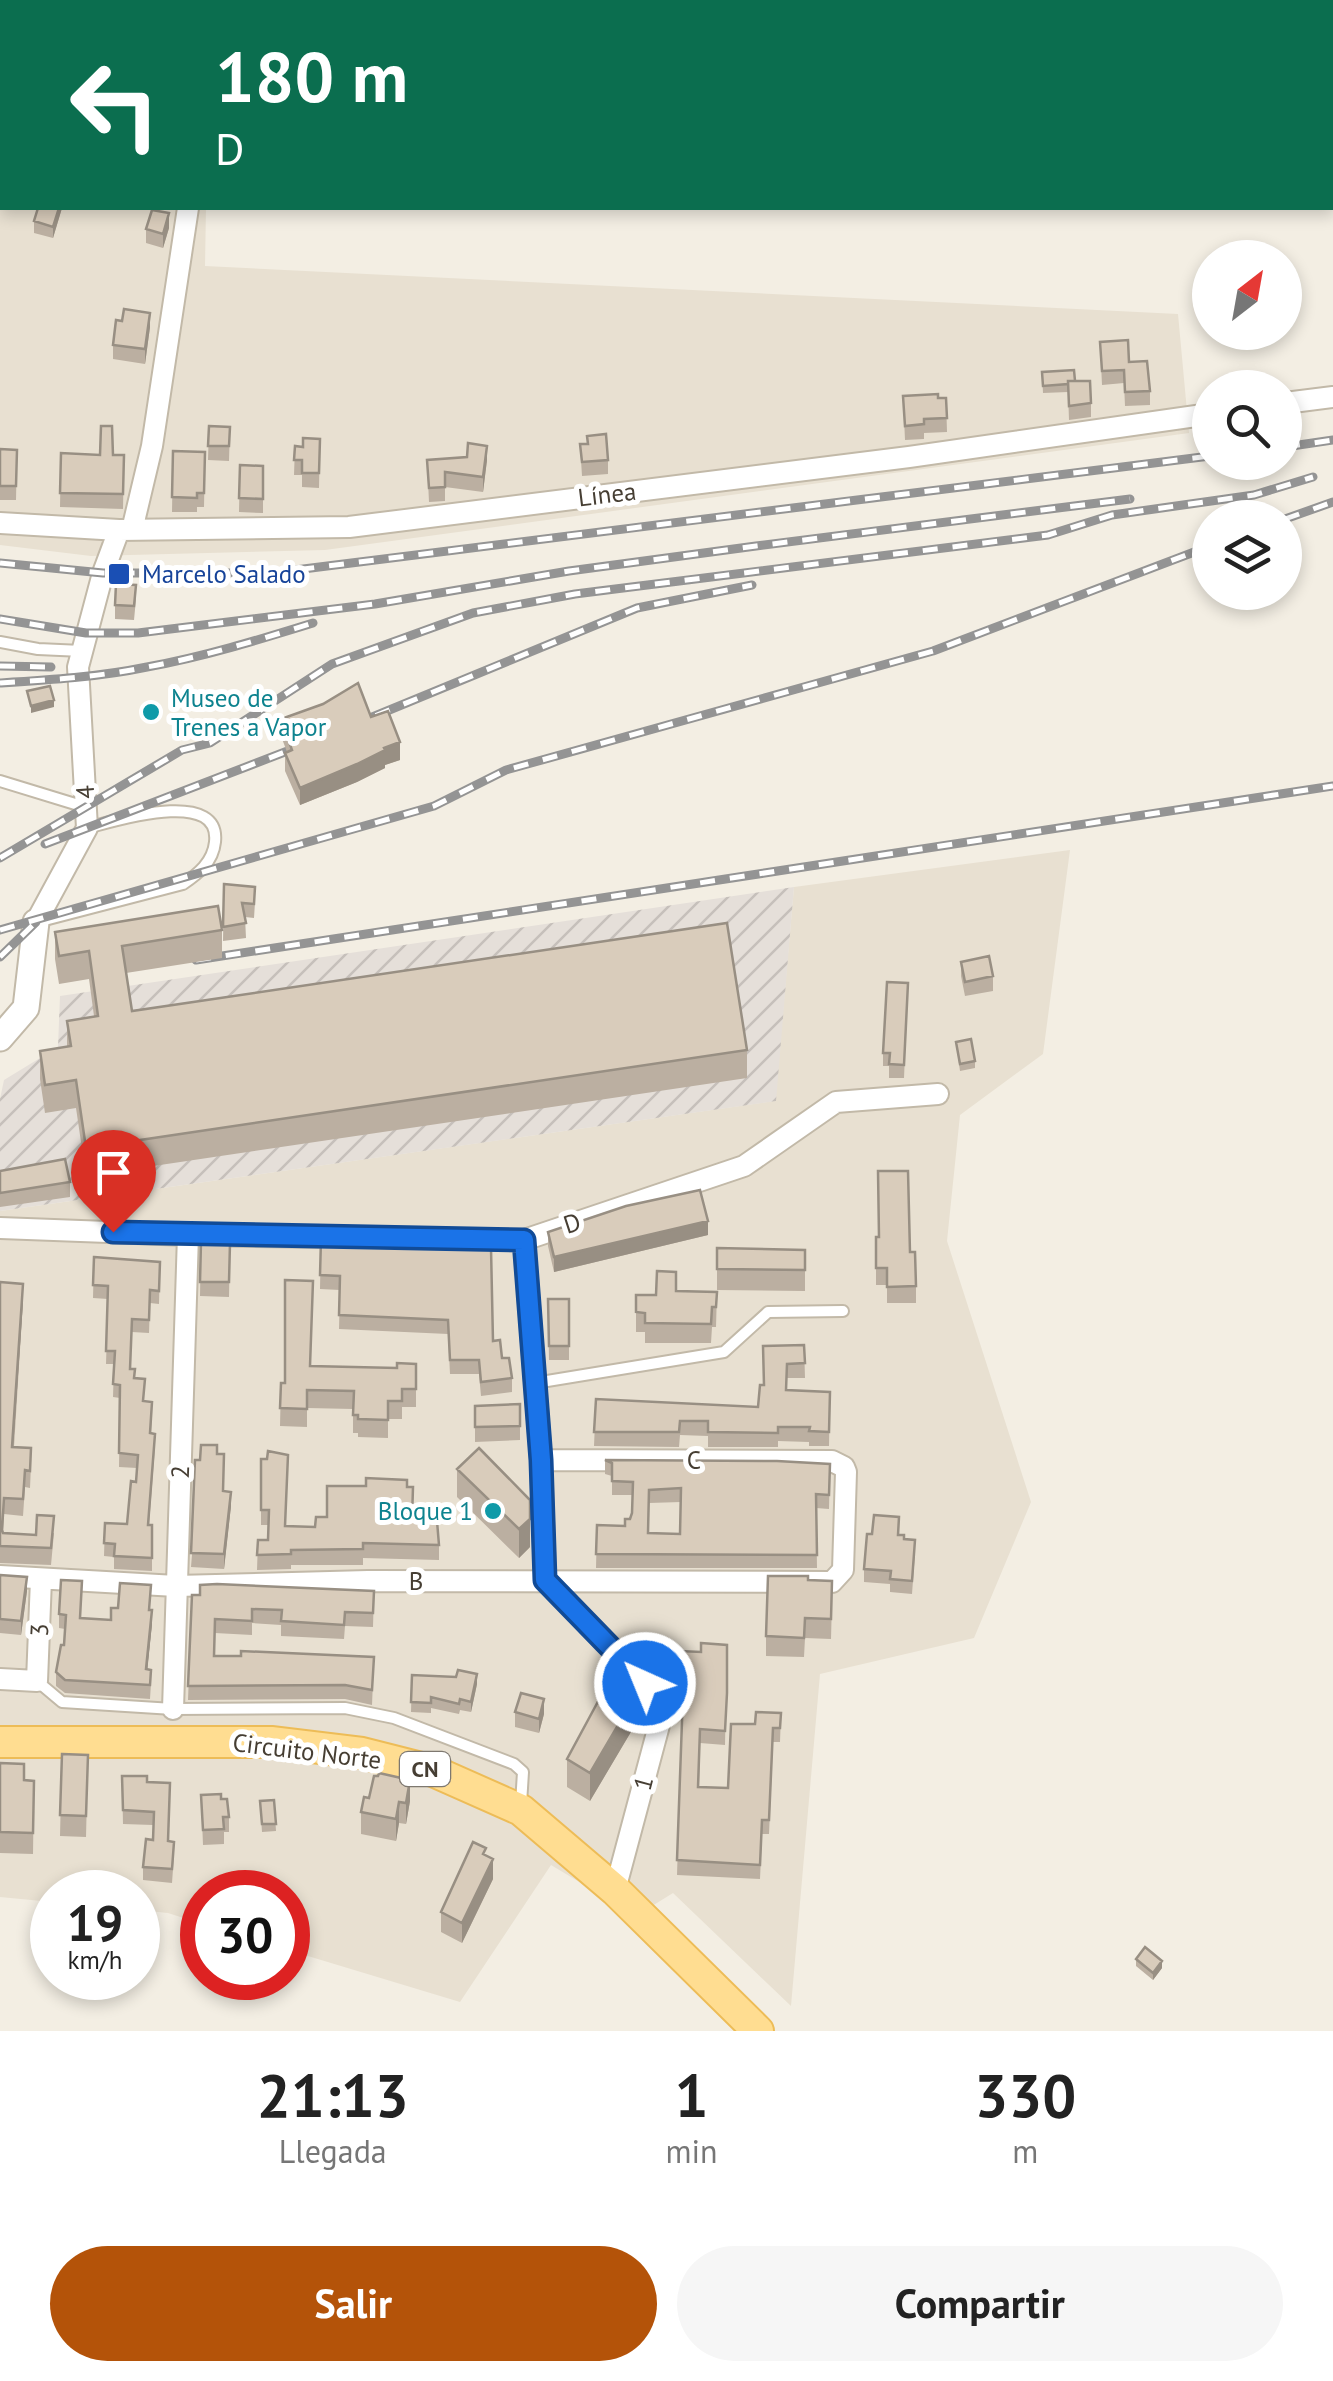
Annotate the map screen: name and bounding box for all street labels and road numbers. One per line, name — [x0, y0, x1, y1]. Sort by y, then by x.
street label: Línea — [576, 475, 638, 513]
street label: 4 — [69, 784, 101, 800]
street label: D — [559, 1205, 585, 1241]
street label: C — [687, 1444, 701, 1476]
street label: 2 — [164, 1465, 196, 1479]
street label: B — [409, 1565, 423, 1597]
street label: 3 — [23, 1622, 55, 1638]
street label: Circuito Norte — [231, 1726, 383, 1776]
road number: CN — [400, 1752, 450, 1786]
street label: 1 — [626, 1772, 660, 1794]

